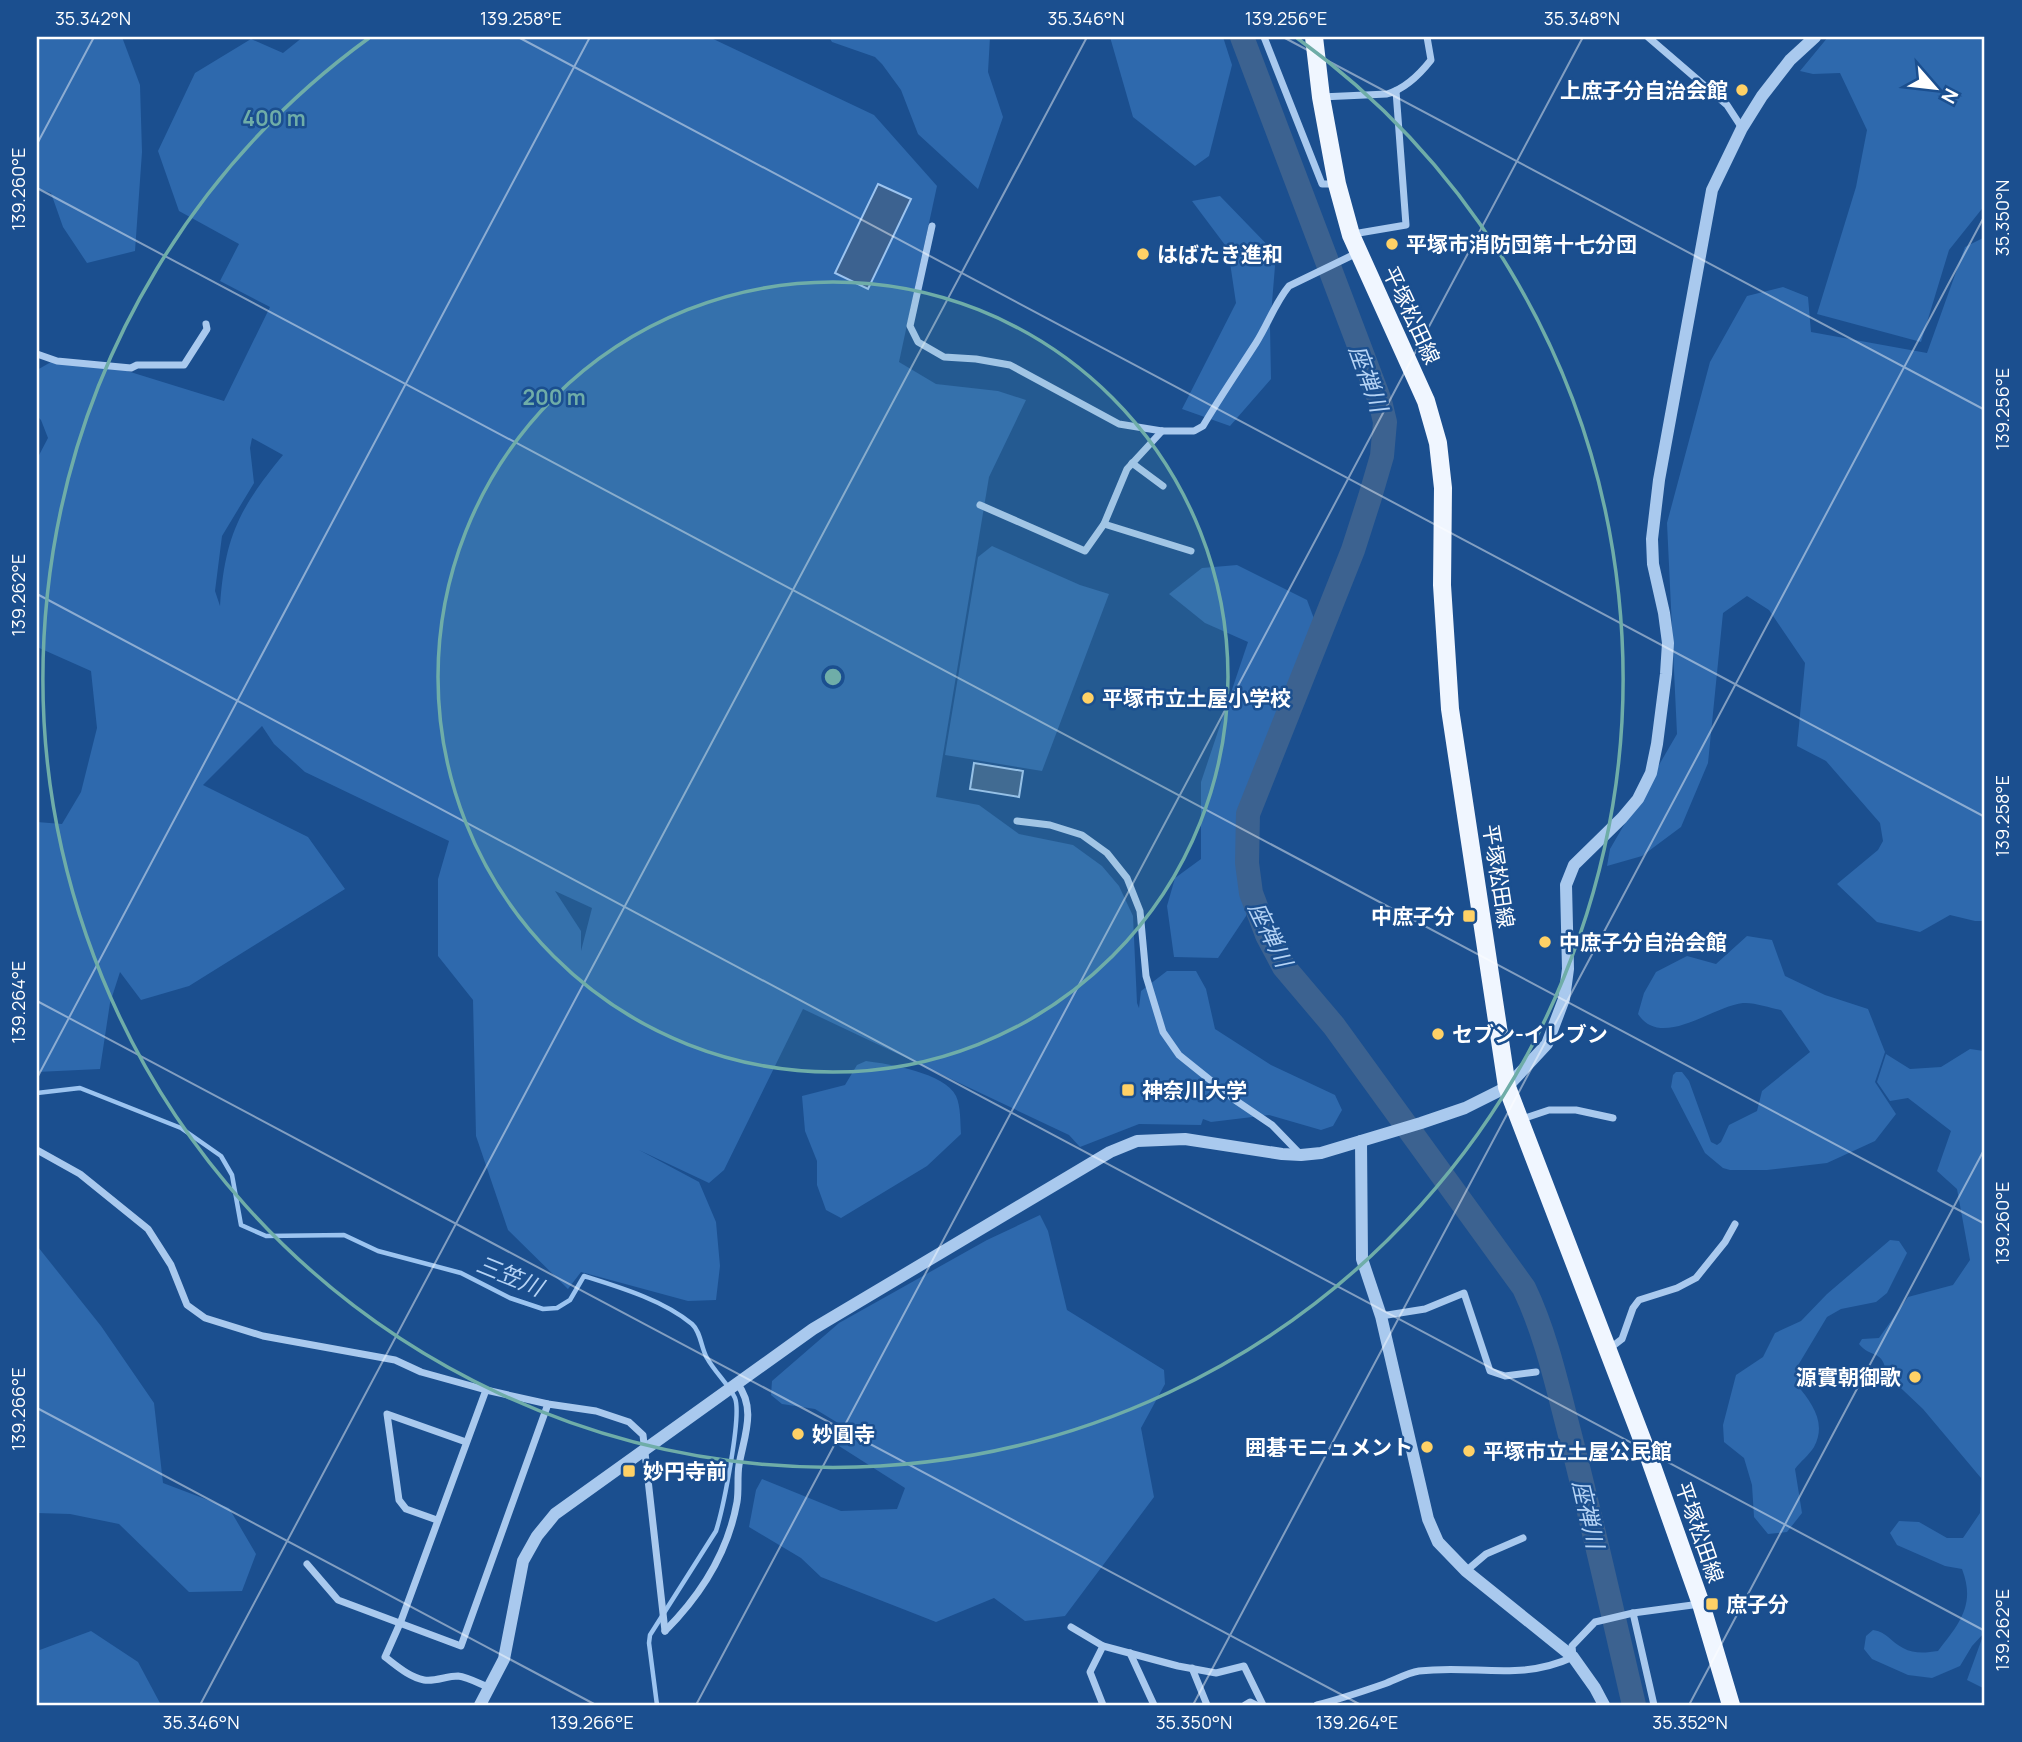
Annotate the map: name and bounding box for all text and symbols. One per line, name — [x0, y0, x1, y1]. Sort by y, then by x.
text: 35.342°N — [55, 6, 131, 30]
text: 139.258°E — [480, 6, 562, 30]
text: 35.346°N — [1047, 6, 1125, 30]
text: 139.256°E — [1245, 6, 1327, 30]
text: 35.348°N — [1544, 6, 1620, 30]
north arrow — [1899, 52, 1969, 122]
place label: 上庶子分自治会館 — [1560, 76, 1728, 104]
marker: 上庶子分自治会館 — [1734, 82, 1750, 98]
text: N — [1935, 84, 1965, 108]
text: 400 m — [242, 104, 306, 132]
text: 139.260°E — [6, 147, 30, 231]
text: 35.350°N — [1990, 180, 2014, 256]
place label: 平塚市消防団第十七分団 — [1406, 230, 1637, 258]
marker: 平塚市消防団第十七分団 — [1384, 236, 1400, 252]
place label: はばたき進和 — [1157, 240, 1283, 268]
marker: はばたき進和 — [1135, 246, 1151, 262]
street label: 平塚松田線 — [1377, 262, 1447, 368]
water label: 座禅川 — [1342, 340, 1397, 419]
text: 139.256°E — [1990, 368, 2014, 450]
text: 200 m — [522, 383, 586, 411]
text: 139.262°E — [6, 554, 30, 636]
centre of rings — [821, 665, 845, 689]
place label: 平塚市立土屋小学校 — [1102, 684, 1291, 712]
marker: 平塚市立土屋小学校 — [1080, 690, 1096, 706]
text: 139.258°E — [1990, 775, 2014, 857]
street label: 平塚松田線 — [1477, 822, 1521, 930]
water label: 座禅川 — [1241, 896, 1302, 975]
place label: 中庶子分 — [1371, 902, 1455, 930]
marker: 中庶子分 — [1461, 908, 1477, 924]
place label: 中庶子分自治会館 — [1559, 928, 1727, 956]
marker: 中庶子分自治会館 — [1537, 934, 1553, 950]
text: 139.264°E — [6, 961, 30, 1043]
place label: セブン-イレブン — [1452, 1020, 1608, 1048]
marker: セブン-イレブン — [1430, 1026, 1446, 1042]
place label: 神奈川大学 — [1142, 1076, 1247, 1104]
marker: 神奈川大学 — [1120, 1082, 1136, 1098]
text: 139.260°E — [1990, 1181, 2014, 1265]
water label: 三笠川 — [472, 1247, 551, 1304]
place label: 源實朝御歌 — [1796, 1363, 1901, 1391]
text: 139.266°E — [6, 1367, 30, 1451]
marker: 源實朝御歌 — [1907, 1369, 1923, 1385]
place label: 妙圓寺 — [812, 1420, 875, 1448]
marker: 妙圓寺 — [790, 1426, 806, 1442]
place label: 囲碁モニュメント — [1245, 1433, 1413, 1461]
place label: 平塚市立土屋公民館 — [1483, 1437, 1672, 1465]
marker: 囲碁モニュメント — [1419, 1439, 1435, 1455]
marker: 平塚市立土屋公民館 — [1461, 1443, 1477, 1459]
place label: 妙円寺前 — [643, 1457, 727, 1485]
marker: 妙円寺前 — [621, 1463, 637, 1479]
water label: 座禅川 — [1566, 1477, 1613, 1554]
street label: 平塚松田線 — [1670, 1478, 1730, 1586]
text: 139.262°E — [1990, 1589, 2014, 1671]
place label: 庶子分 — [1726, 1590, 1789, 1618]
marker: 庶子分 — [1704, 1596, 1720, 1612]
text: 35.346°N — [162, 1710, 240, 1734]
text: 139.266°E — [550, 1710, 634, 1734]
text: 35.350°N — [1156, 1710, 1232, 1734]
text: 139.264°E — [1316, 1710, 1398, 1734]
text: 35.352°N — [1652, 1710, 1728, 1734]

